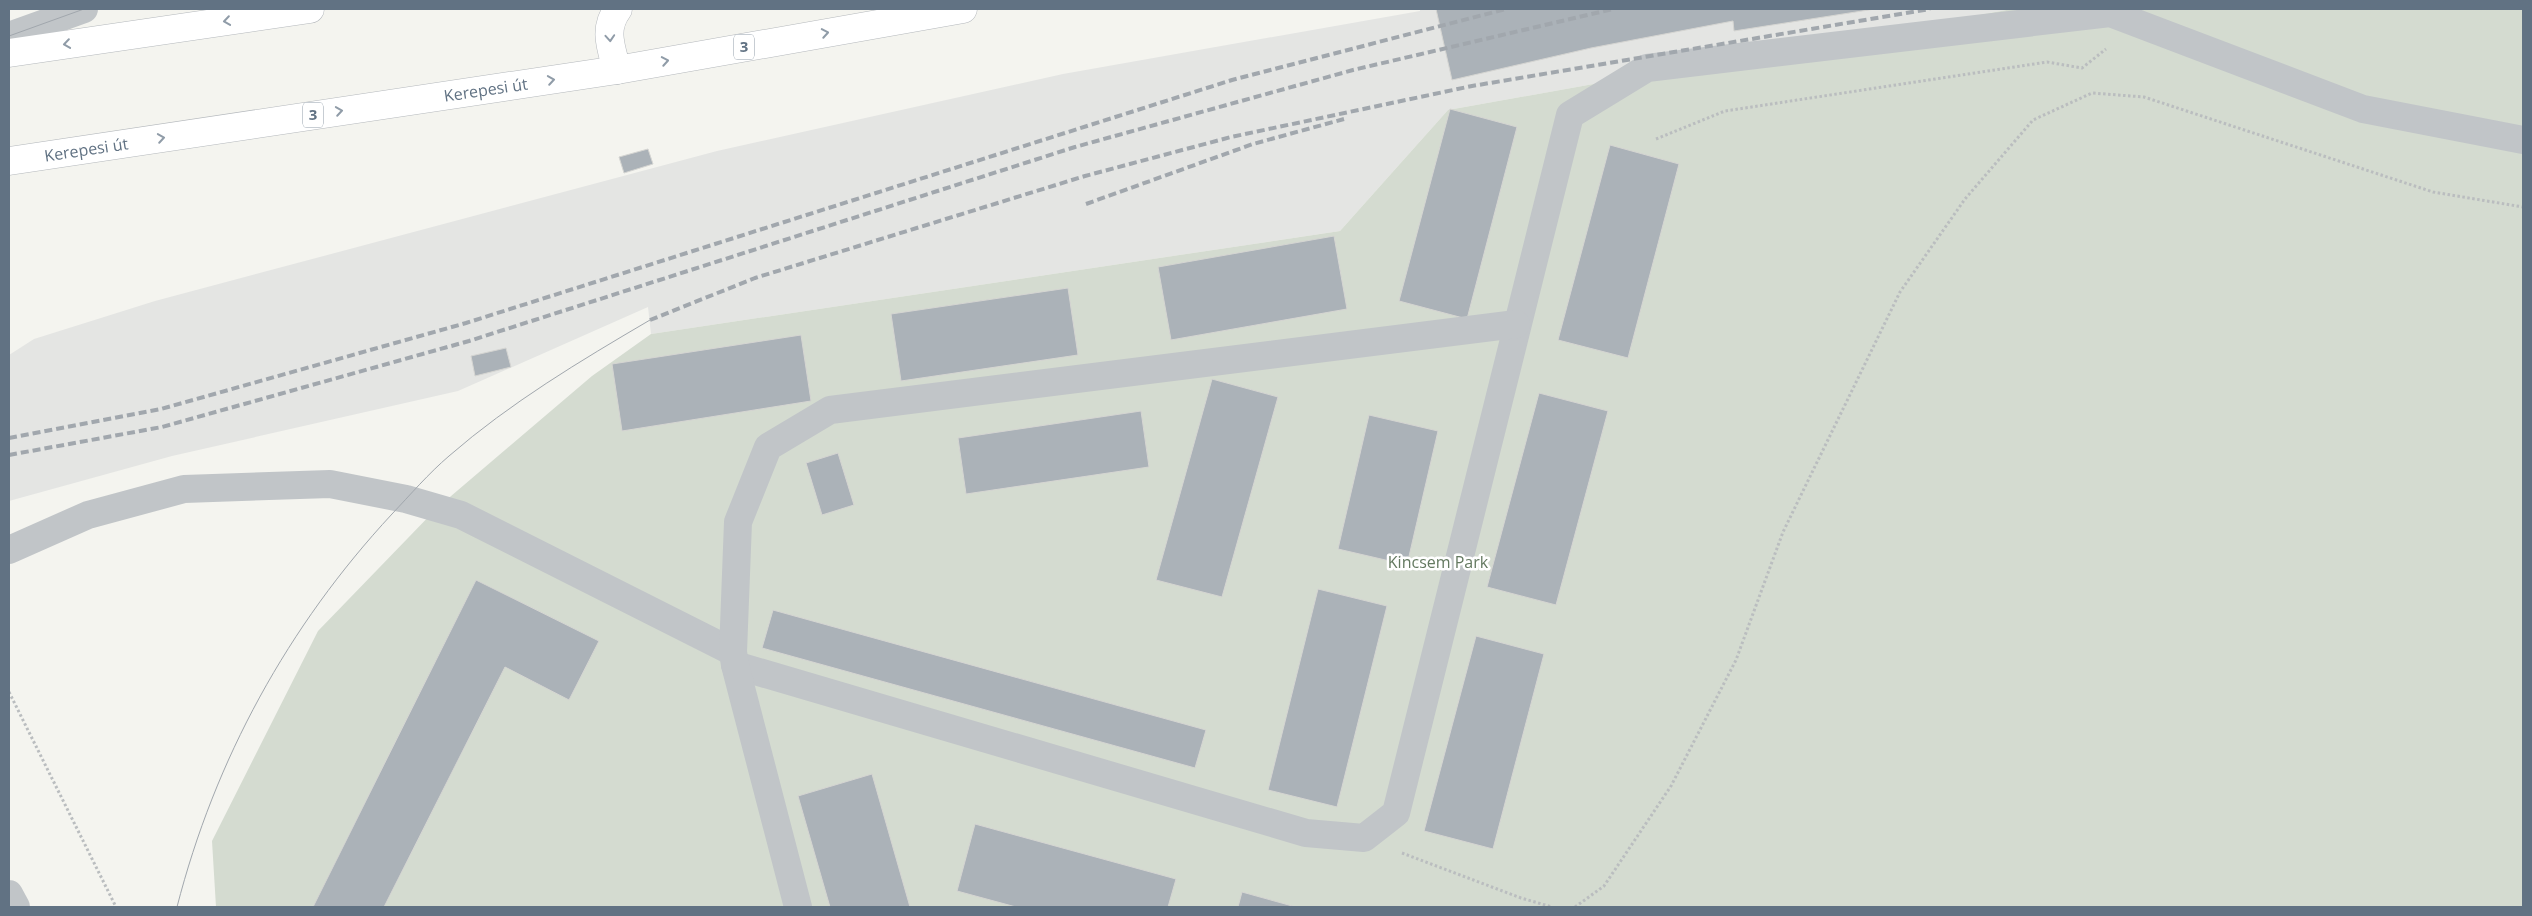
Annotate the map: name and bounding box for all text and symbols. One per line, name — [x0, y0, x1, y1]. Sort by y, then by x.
one-way arrow — [223, 15, 231, 26]
one-way arrow — [821, 29, 829, 39]
road number: 3 — [734, 34, 754, 60]
one-way arrow — [604, 35, 615, 43]
one-way arrow — [62, 38, 70, 49]
one-way arrow — [661, 57, 669, 67]
street label: Kerepesi út — [442, 72, 529, 107]
one-way arrow — [547, 75, 556, 85]
road number: 3 — [303, 102, 323, 128]
one-way arrow — [334, 107, 343, 117]
street label: Kerepesi út — [43, 132, 130, 167]
one-way arrow — [157, 133, 165, 144]
park label: Kincsem Park — [1388, 551, 1489, 573]

